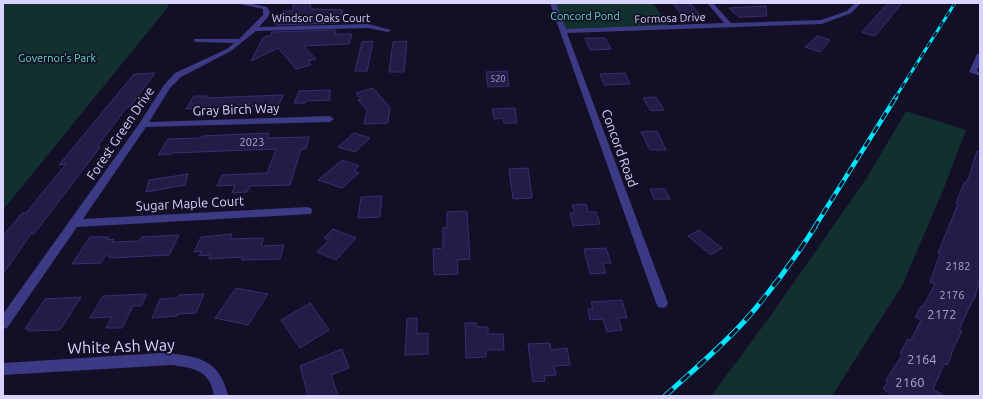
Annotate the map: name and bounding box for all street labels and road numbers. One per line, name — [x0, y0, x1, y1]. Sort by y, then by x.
street label: Formosa Drive — [634, 11, 706, 25]
street label: Windsor Oaks Court — [272, 12, 371, 24]
street label: Forest Green Drive — [84, 84, 156, 182]
street label: Gray Birch Way — [192, 100, 280, 118]
street label: Concord Road — [599, 107, 641, 189]
street label: Sugar Maple Court — [135, 193, 245, 213]
street label: White Ash Way — [67, 335, 175, 357]

